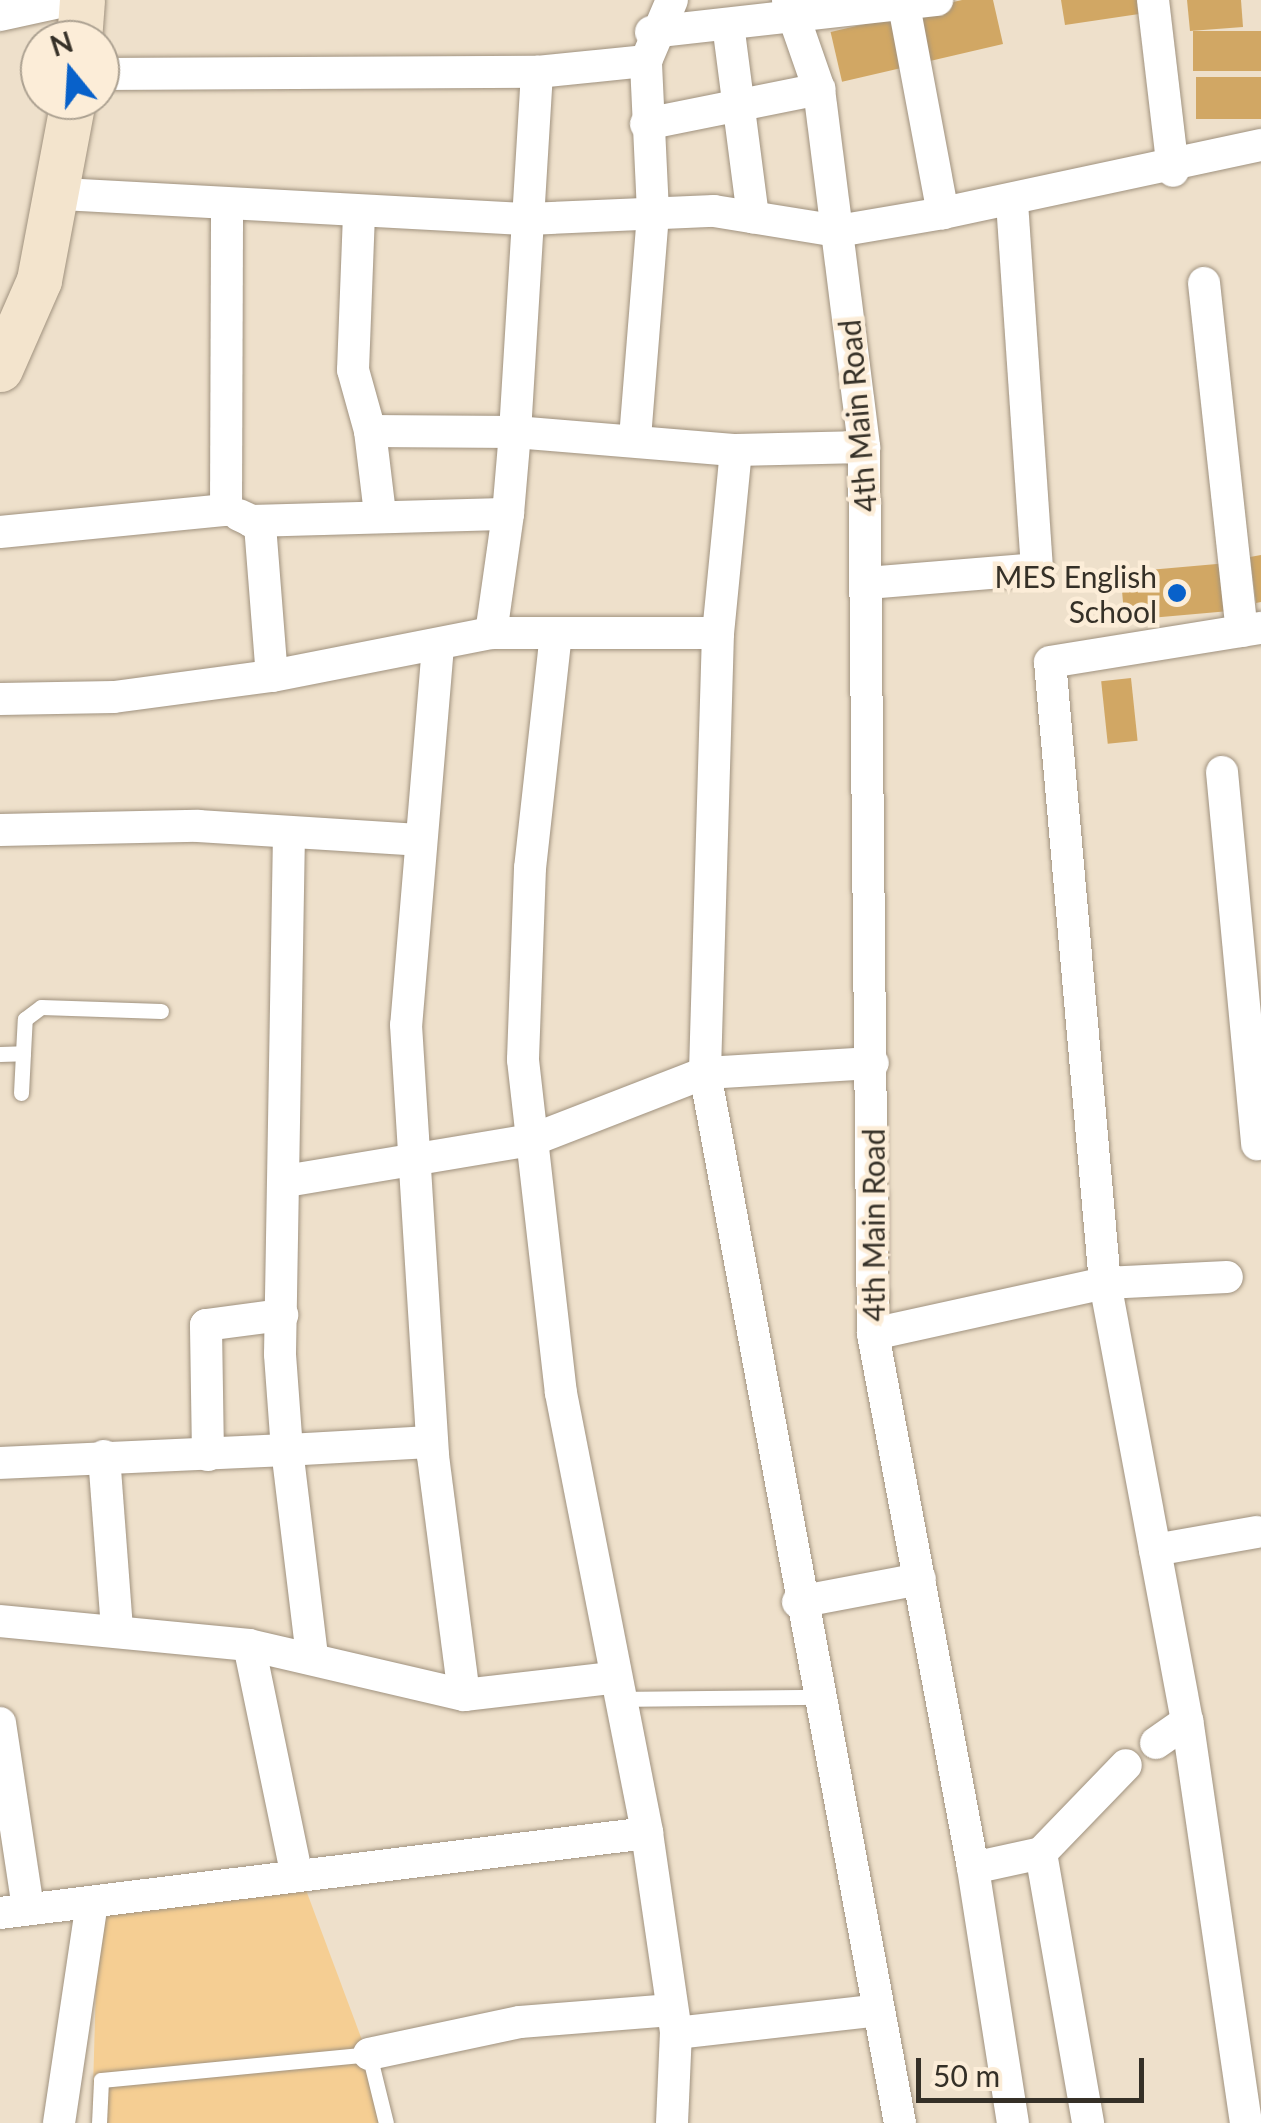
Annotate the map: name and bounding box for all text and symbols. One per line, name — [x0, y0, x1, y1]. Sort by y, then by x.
north arrow — [20, 20, 120, 120]
text: N — [46, 24, 77, 63]
street label: 4th Main Road — [831, 318, 883, 514]
place label: MES English School — [995, 558, 1157, 628]
marker: MES English School — [1166, 582, 1188, 604]
street label: 4th Main Road — [855, 1128, 891, 1322]
scale bar — [921, 2038, 1148, 2100]
text: 50 m — [933, 2057, 1000, 2093]

